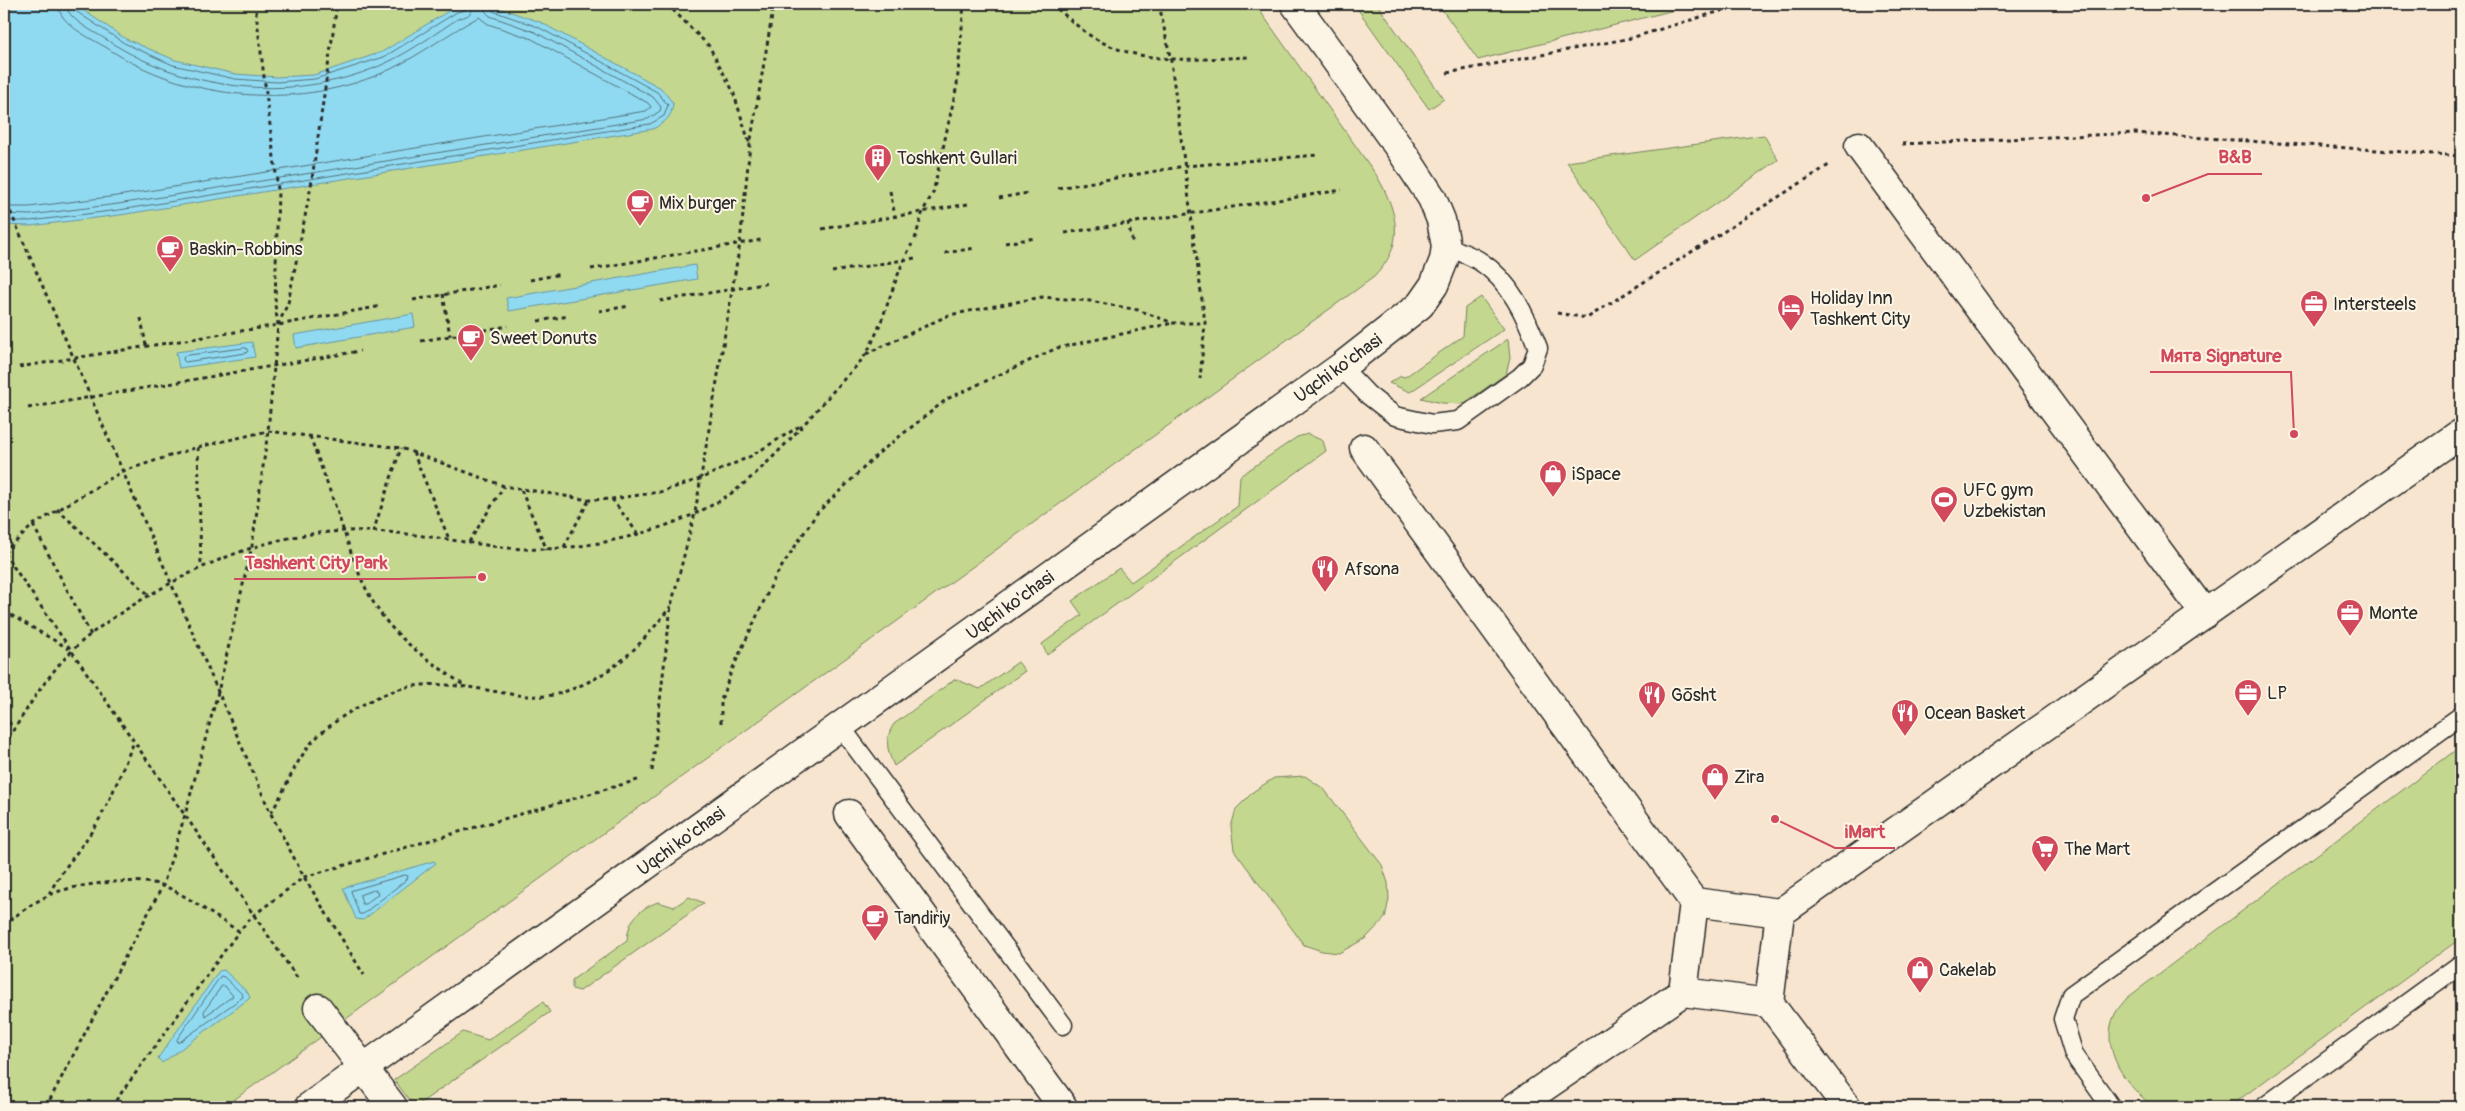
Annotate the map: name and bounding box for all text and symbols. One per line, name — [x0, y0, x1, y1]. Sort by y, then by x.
callout: B&B — [2208, 140, 2262, 174]
building icon: Toshkent Gullari — [863, 143, 893, 182]
text: B&B — [2218, 145, 2252, 169]
place label: Toshkent Gullari — [897, 147, 1017, 170]
cafe icon: Mix burger — [625, 188, 655, 227]
place label: Mix burger — [659, 192, 737, 215]
cafe icon: Baskin-Robbins — [155, 234, 185, 273]
place label: Baskin-Robbins — [189, 238, 303, 261]
place label: Holiday Inn Tashkent City — [1810, 287, 1911, 331]
office icon: Intersteels — [2299, 289, 2329, 328]
hotel icon: Holiday Inn Tashkent City — [1776, 293, 1806, 332]
place label: Intersteels — [2333, 293, 2416, 316]
cafe icon: Sweet Donuts — [456, 323, 486, 362]
place label: Sweet Donuts — [490, 327, 597, 350]
street label: Uqchi ko'chasi — [1290, 329, 1387, 408]
callout: Мята Signature — [2150, 338, 2291, 372]
text: Мята Signature — [2160, 344, 2282, 368]
shop icon: iSpace — [1538, 459, 1568, 498]
place label: iSpace — [1572, 463, 1621, 486]
place label: UFC gym Uzbekistan — [1963, 479, 2046, 523]
sports icon: UFC gym Uzbekistan — [1929, 485, 1959, 524]
callout: Tashkent City Park — [234, 545, 397, 579]
text: Tashkent City Park — [243, 551, 389, 575]
restaurant icon: Afsona — [1310, 554, 1340, 593]
place label: Afsona — [1344, 558, 1399, 581]
street label: Uqchi ko'chasi — [962, 566, 1059, 645]
office icon: Monte — [2335, 598, 2365, 637]
place label: Monte — [2369, 602, 2418, 625]
office icon: LP — [2233, 678, 2263, 717]
restaurant icon: Gōsht — [1637, 680, 1667, 719]
place label: LP — [2267, 682, 2287, 705]
place label: Gōsht — [1671, 684, 1717, 707]
restaurant icon: Ocean Basket — [1890, 698, 1920, 737]
place label: Ocean Basket — [1924, 702, 2026, 725]
shop icon: Zira — [1700, 762, 1730, 801]
place label: Zira — [1734, 766, 1764, 789]
street label: Uqchi ko'chasi — [633, 802, 730, 881]
callout: iMart — [1835, 814, 1895, 848]
text: iMart — [1845, 820, 1887, 844]
supermarket icon: The Mart — [2030, 834, 2060, 873]
place label: The Mart — [2064, 838, 2131, 861]
cafe icon: Tandiriy — [860, 903, 890, 942]
place label: Tandiriy — [894, 907, 951, 930]
shop icon: Cakelab — [1905, 955, 1935, 994]
place label: Cakelab — [1939, 959, 1997, 982]

